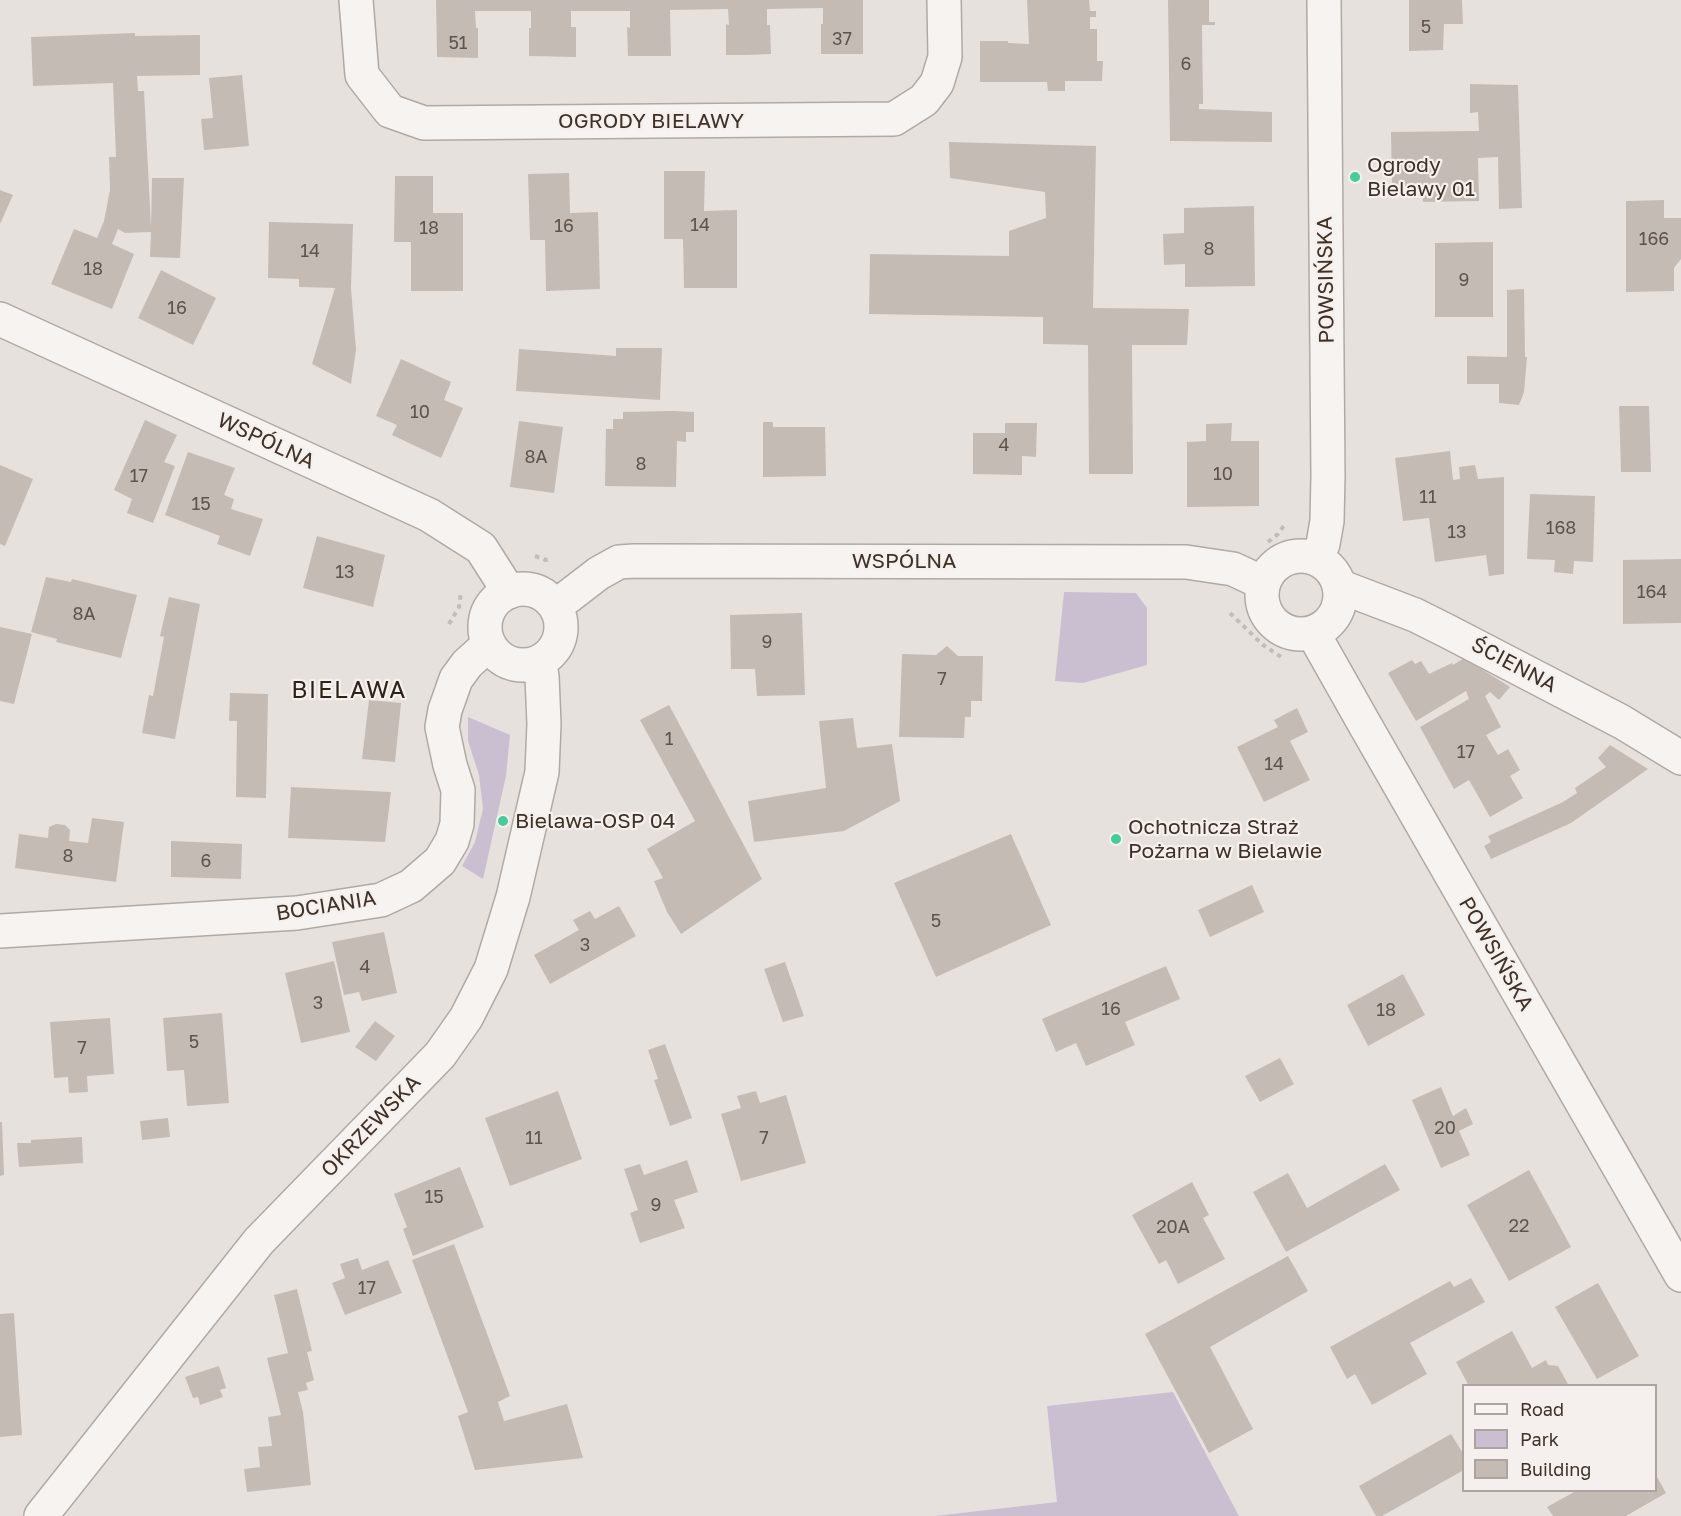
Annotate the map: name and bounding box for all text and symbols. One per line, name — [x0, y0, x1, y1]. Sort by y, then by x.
house number: 5 — [1421, 16, 1431, 38]
house number: 37 — [832, 28, 852, 50]
house number: 51 — [448, 32, 468, 54]
house number: 6 — [1181, 53, 1191, 75]
street label: OGRODY BIELAWY — [558, 108, 744, 134]
place label: Ogrody Bielawy 01 — [1367, 152, 1475, 202]
marker: Ogrody Bielawy 01 — [1348, 170, 1362, 184]
house number: 14 — [690, 214, 710, 236]
house number: 16 — [554, 215, 574, 237]
street label: POWSIŃSKA — [1312, 216, 1340, 344]
house number: 18 — [419, 217, 439, 239]
house number: 166 — [1639, 228, 1669, 250]
house number: 8 — [1204, 238, 1214, 260]
house number: 14 — [300, 240, 320, 262]
house number: 18 — [83, 258, 103, 280]
house number: 9 — [1459, 269, 1469, 291]
house number: 16 — [167, 297, 187, 319]
house number: 10 — [410, 401, 430, 423]
street label: WSPÓLNA — [213, 407, 319, 475]
house number: 4 — [999, 434, 1009, 456]
house number: 8A — [524, 446, 548, 468]
house number: 8 — [636, 453, 646, 475]
house number: 10 — [1213, 463, 1233, 485]
house number: 17 — [130, 465, 148, 487]
house number: 11 — [1419, 486, 1437, 508]
house number: 15 — [191, 493, 211, 515]
house number: 168 — [1546, 517, 1576, 539]
house number: 13 — [1447, 521, 1467, 543]
street label: WSPÓLNA — [852, 548, 956, 574]
house number: 13 — [335, 561, 355, 583]
house number: 164 — [1637, 581, 1667, 603]
house number: 8A — [72, 603, 96, 625]
house number: 9 — [762, 631, 772, 653]
street label: ŚCIENNA — [1467, 632, 1561, 698]
house number: 7 — [937, 668, 947, 690]
district label: BIELAWA — [291, 676, 407, 704]
house number: 1 — [665, 728, 673, 750]
house number: 17 — [1457, 741, 1475, 763]
house number: 14 — [1264, 753, 1284, 775]
place label: Bielawa-OSP 04 — [515, 808, 676, 834]
marker: Bielawa-OSP 04 — [496, 814, 510, 828]
place label: Ochotnicza Straż Pożarna w Bielawie — [1128, 814, 1322, 864]
marker: Ochotnicza Straż Pożarna w Bielawie — [1109, 832, 1123, 846]
house number: 8 — [63, 845, 73, 867]
house number: 6 — [201, 850, 211, 872]
street label: BOCIANIA — [274, 886, 378, 926]
street label: POWSIŃSKA — [1453, 893, 1539, 1015]
house number: 5 — [931, 910, 941, 932]
house number: 3 — [580, 934, 590, 956]
house number: 4 — [360, 956, 370, 978]
house number: 3 — [313, 992, 323, 1014]
house number: 16 — [1101, 998, 1121, 1020]
house number: 18 — [1376, 999, 1396, 1021]
house number: 5 — [189, 1031, 199, 1053]
house number: 7 — [77, 1037, 87, 1059]
street label: OKRZEWSKA — [316, 1070, 426, 1182]
house number: 20 — [1434, 1117, 1456, 1139]
house number: 11 — [525, 1127, 543, 1149]
house number: 7 — [759, 1127, 769, 1149]
house number: 15 — [424, 1186, 444, 1208]
house number: 9 — [651, 1194, 661, 1216]
house number: 22 — [1509, 1215, 1529, 1237]
house number: 20A — [1156, 1216, 1190, 1238]
house number: 17 — [358, 1277, 376, 1299]
legend — [1462, 1384, 1657, 1492]
text: Road — [1520, 1398, 1564, 1420]
text: Park — [1520, 1428, 1559, 1450]
text: Building — [1520, 1458, 1591, 1480]

